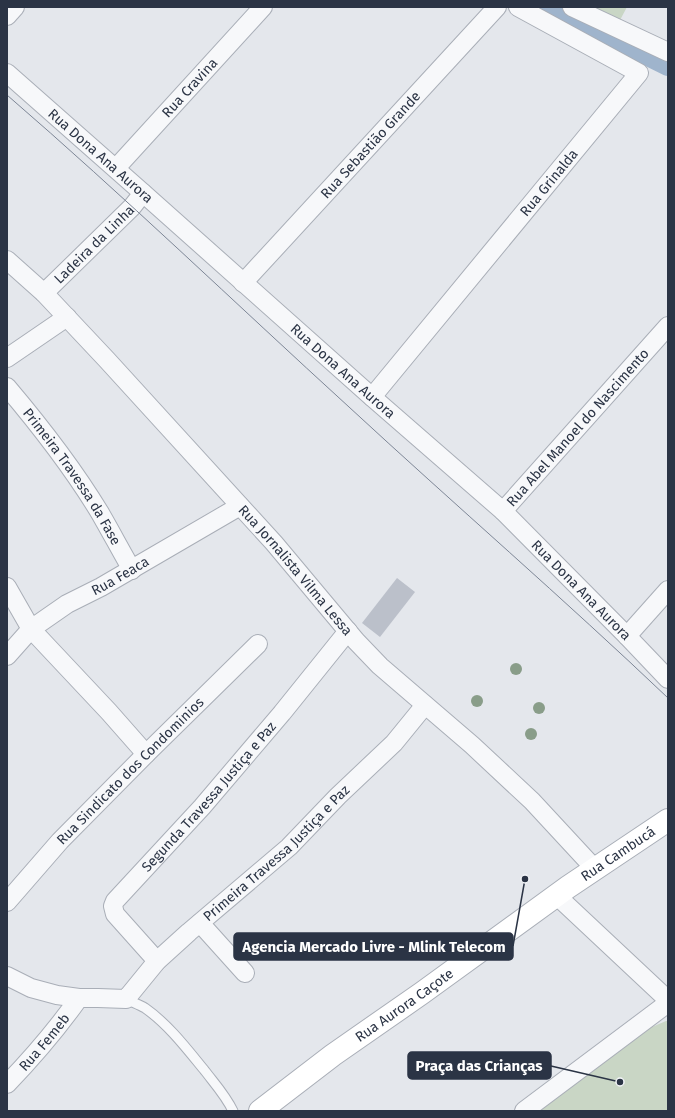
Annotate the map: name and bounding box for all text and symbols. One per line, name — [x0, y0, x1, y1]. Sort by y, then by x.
street label: Rua Cravina — [158, 54, 221, 121]
street label: Rua Sebastião Grande — [317, 88, 424, 202]
street label: Rua Dona Ana Aurora — [45, 105, 157, 207]
street label: Rua Grinalda — [516, 145, 581, 219]
street label: Ladeira da Linha — [50, 201, 138, 287]
street label: Rua Dona Ana Aurora — [287, 320, 399, 422]
street label: Rua Abel Manoel do Nascimento — [503, 345, 652, 510]
street label: Primeira Travessa da Fase — [19, 405, 125, 548]
street label: Rua Jornalista Vilma Lessa — [235, 501, 356, 639]
street label: Rua Dona Ana Aurora — [528, 536, 635, 644]
street label: Rua Feaca — [88, 553, 152, 599]
street label: Rua Sindicato dos Condominios — [53, 693, 208, 848]
street label: Segunda Travessa Justiça e Paz — [138, 718, 280, 875]
street label: Primeira Travessa Justiça e Paz — [200, 781, 353, 925]
street label: Rua Cambucá — [577, 823, 658, 885]
callout: Agencia Mercado Livre - Mlink Telecom — [234, 933, 513, 960]
text: Agencia Mercado Livre - Mlink Telecom — [241, 938, 506, 956]
street label: Rua Aurora Caçote — [352, 965, 457, 1045]
street label: Rua Femeb — [15, 1010, 73, 1074]
callout: Praça das Crianças — [408, 1052, 551, 1079]
text: Praça das Crianças — [415, 1057, 543, 1076]

